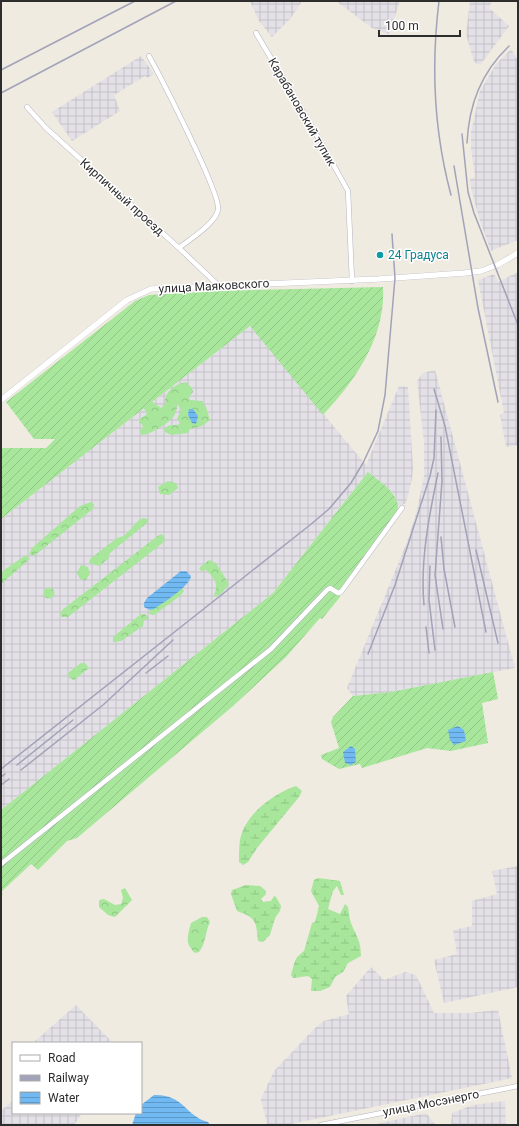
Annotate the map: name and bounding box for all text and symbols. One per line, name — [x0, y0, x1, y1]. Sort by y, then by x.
scale bar — [379, 12, 460, 38]
text: 100 m — [385, 19, 419, 33]
street label: Карабановский тупик — [265, 55, 339, 169]
street label: Кирпичный проезд — [77, 156, 167, 238]
place label: 24 Градуса — [388, 248, 449, 262]
marker: 24 Градуса — [375, 250, 385, 260]
street label: улица Маяковского — [158, 276, 270, 296]
legend — [12, 1042, 142, 1114]
text: Road — [48, 1051, 76, 1065]
text: Railway — [48, 1071, 89, 1085]
street label: улица Мосэнерго — [382, 1087, 480, 1119]
text: Water — [48, 1091, 79, 1105]

